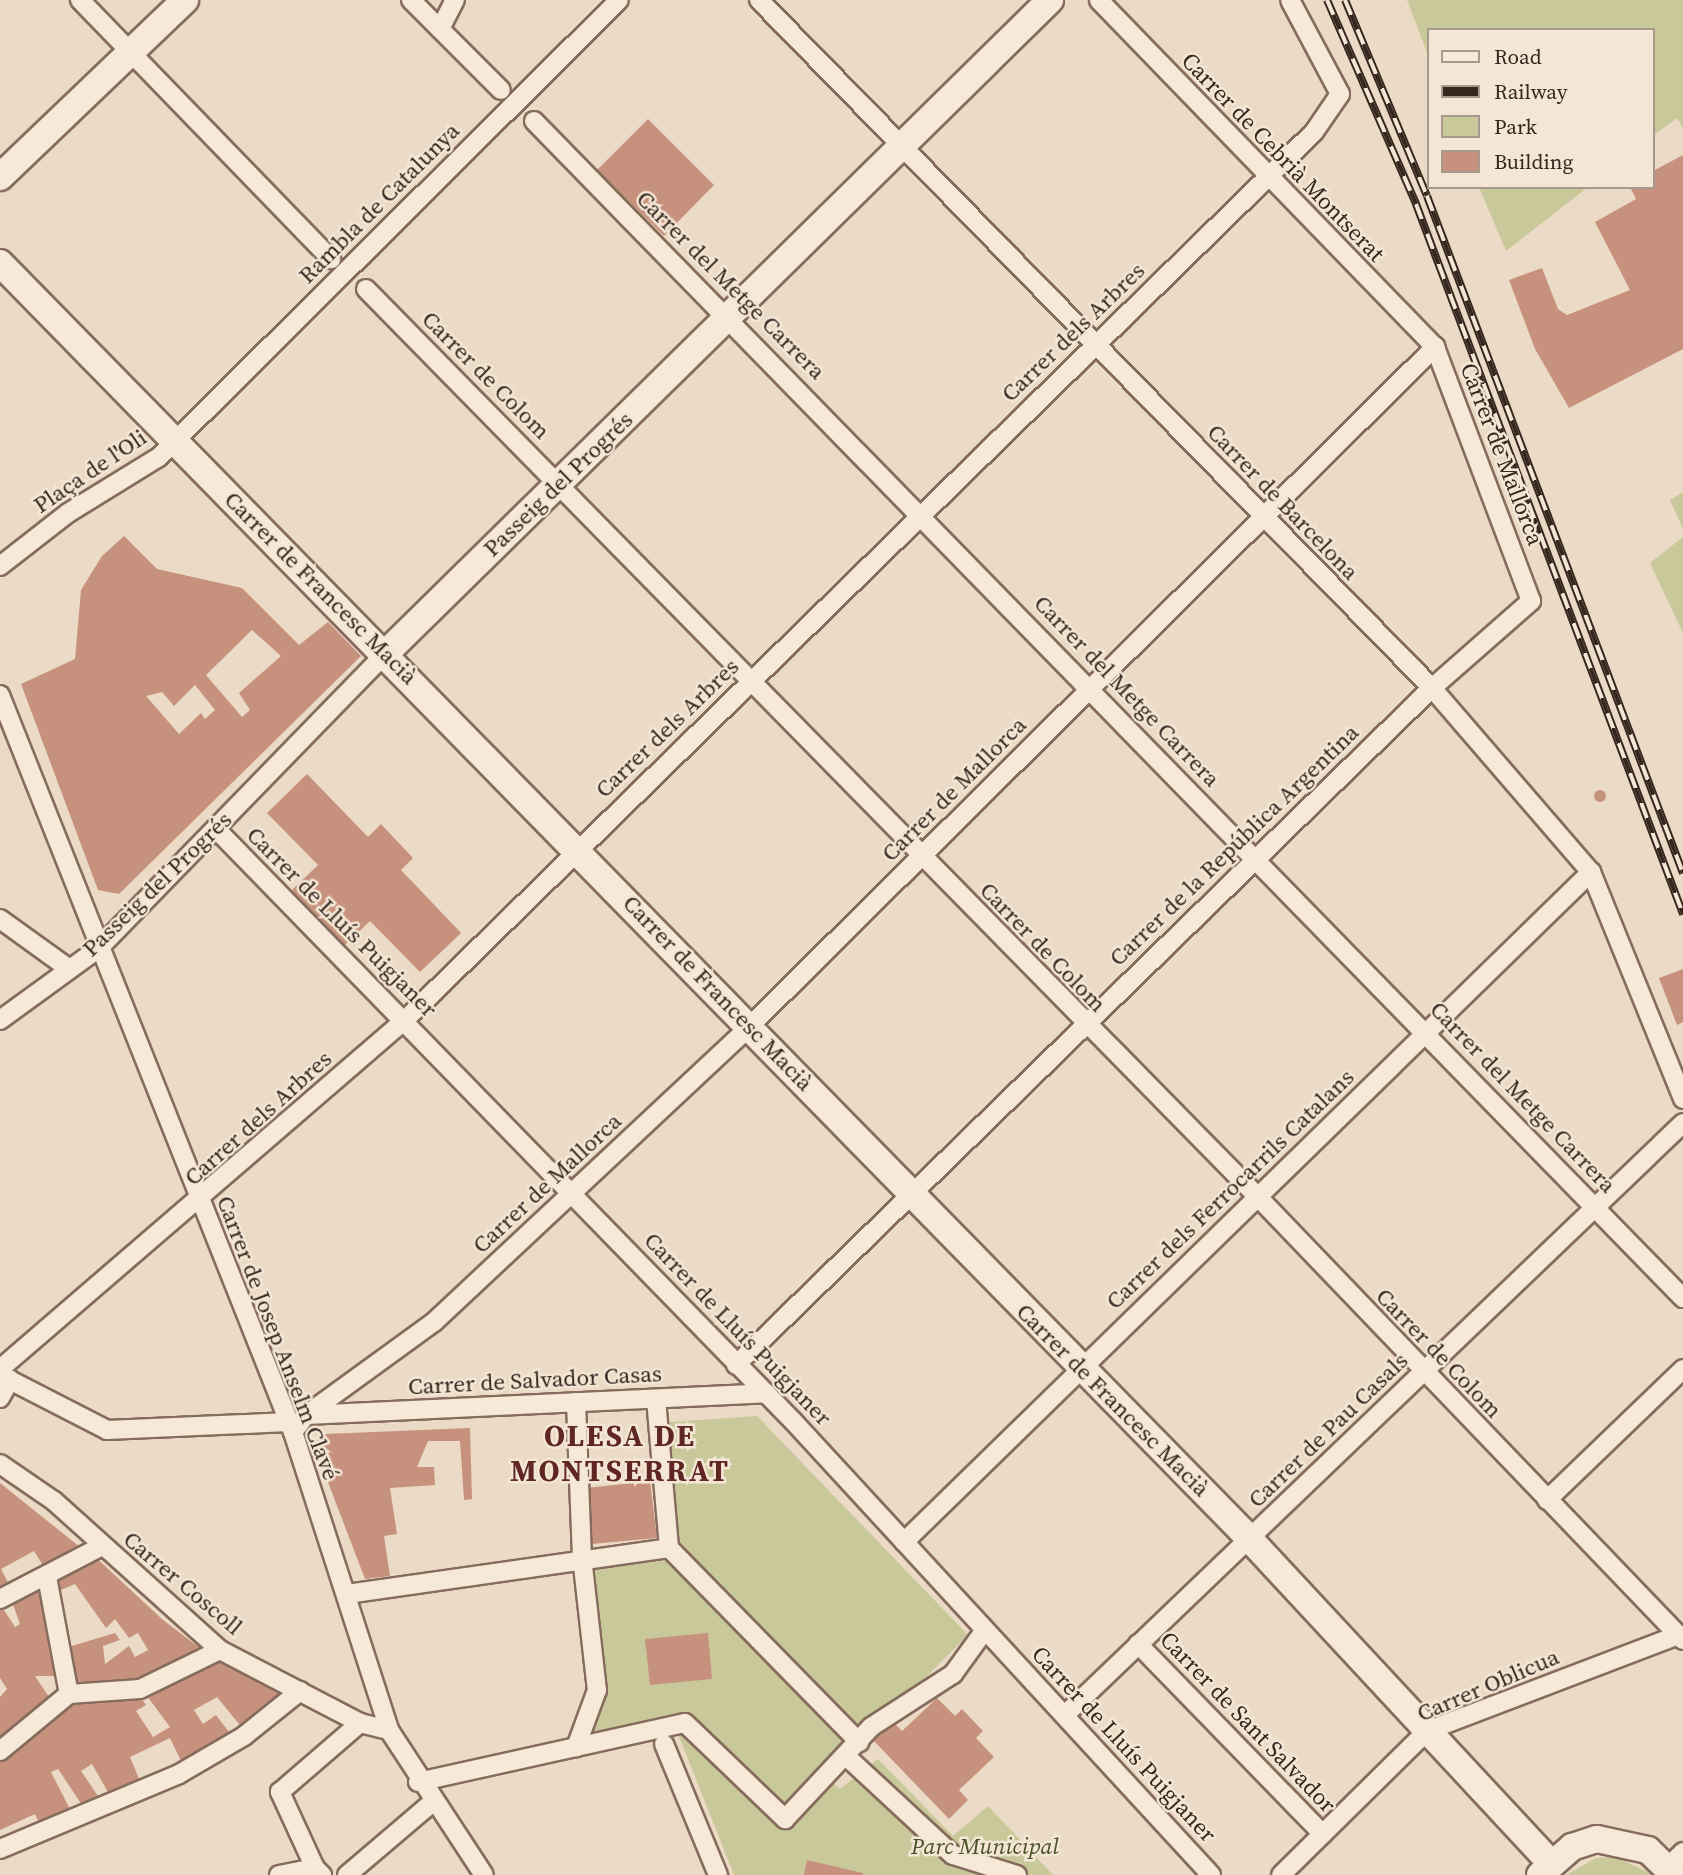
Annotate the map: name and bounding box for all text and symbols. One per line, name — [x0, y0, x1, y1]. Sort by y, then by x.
legend — [1428, 28, 1655, 189]
text: Road — [1494, 42, 1542, 71]
street label: Carrer de Cebrià Montserat — [1176, 47, 1390, 267]
text: Railway — [1494, 77, 1568, 106]
text: Park — [1494, 112, 1537, 141]
street label: Rambla de Catalunya — [293, 117, 465, 289]
text: Building — [1494, 147, 1573, 176]
street label: Carrer del Metge Carrera — [631, 185, 831, 385]
street label: Carrer dels Arbres — [996, 257, 1150, 407]
street label: Carrer de Colom — [416, 305, 556, 445]
street label: Carrer de Mallorca — [1455, 359, 1549, 549]
street label: Passeig del Progrés — [478, 406, 638, 562]
street label: Carrer de Barcelona — [1202, 418, 1364, 586]
street label: Plaça de l'Oli — [28, 423, 152, 519]
street label: Carrer de Francesc Macià — [219, 486, 423, 690]
street label: Carrer del Metge Carrera — [1028, 590, 1226, 792]
street label: Carrer dels Arbres — [590, 653, 744, 803]
street label: Carrer de Mallorca — [876, 711, 1032, 867]
street label: Carrer de la República Argentina — [1104, 718, 1364, 972]
street label: Passeig del Progrés — [77, 806, 237, 962]
street label: Carrer de Lluís Puigjaner — [241, 821, 443, 1023]
street label: Carrer de Colom — [974, 876, 1112, 1018]
street label: Carrer de Francesc Macià — [617, 889, 819, 1097]
street label: Carrer del Metge Carrera — [1424, 996, 1622, 1198]
street label: Carrer dels Arbres — [179, 1045, 337, 1191]
street label: Carrer dels Ferrocarrils Catalans — [1100, 1063, 1360, 1315]
street label: Carrer de Mallorca — [467, 1107, 627, 1259]
street label: Carrer de Josep Anselm Clavé — [211, 1192, 345, 1484]
street label: Carrer de Lluís Puigjaner — [639, 1227, 837, 1431]
street label: Carrer de Colom — [1370, 1282, 1508, 1424]
street label: Carrer de Francesc Macià — [1011, 1298, 1215, 1502]
street label: Carrer de Pau Casals — [1243, 1347, 1413, 1513]
street label: Carrer de Salvador Casas — [407, 1360, 663, 1400]
district label: OLESA DE MONTSERRAT — [511, 1418, 729, 1488]
street label: Carrer Coscoll — [118, 1525, 248, 1641]
street label: Carrer de Sant Salvador — [1154, 1626, 1342, 1818]
street label: Carrer de Lluís Puigjaner — [1026, 1640, 1222, 1848]
street label: Carrer Oblicua — [1413, 1643, 1563, 1727]
park label: Parc Municipal — [911, 1832, 1059, 1860]

